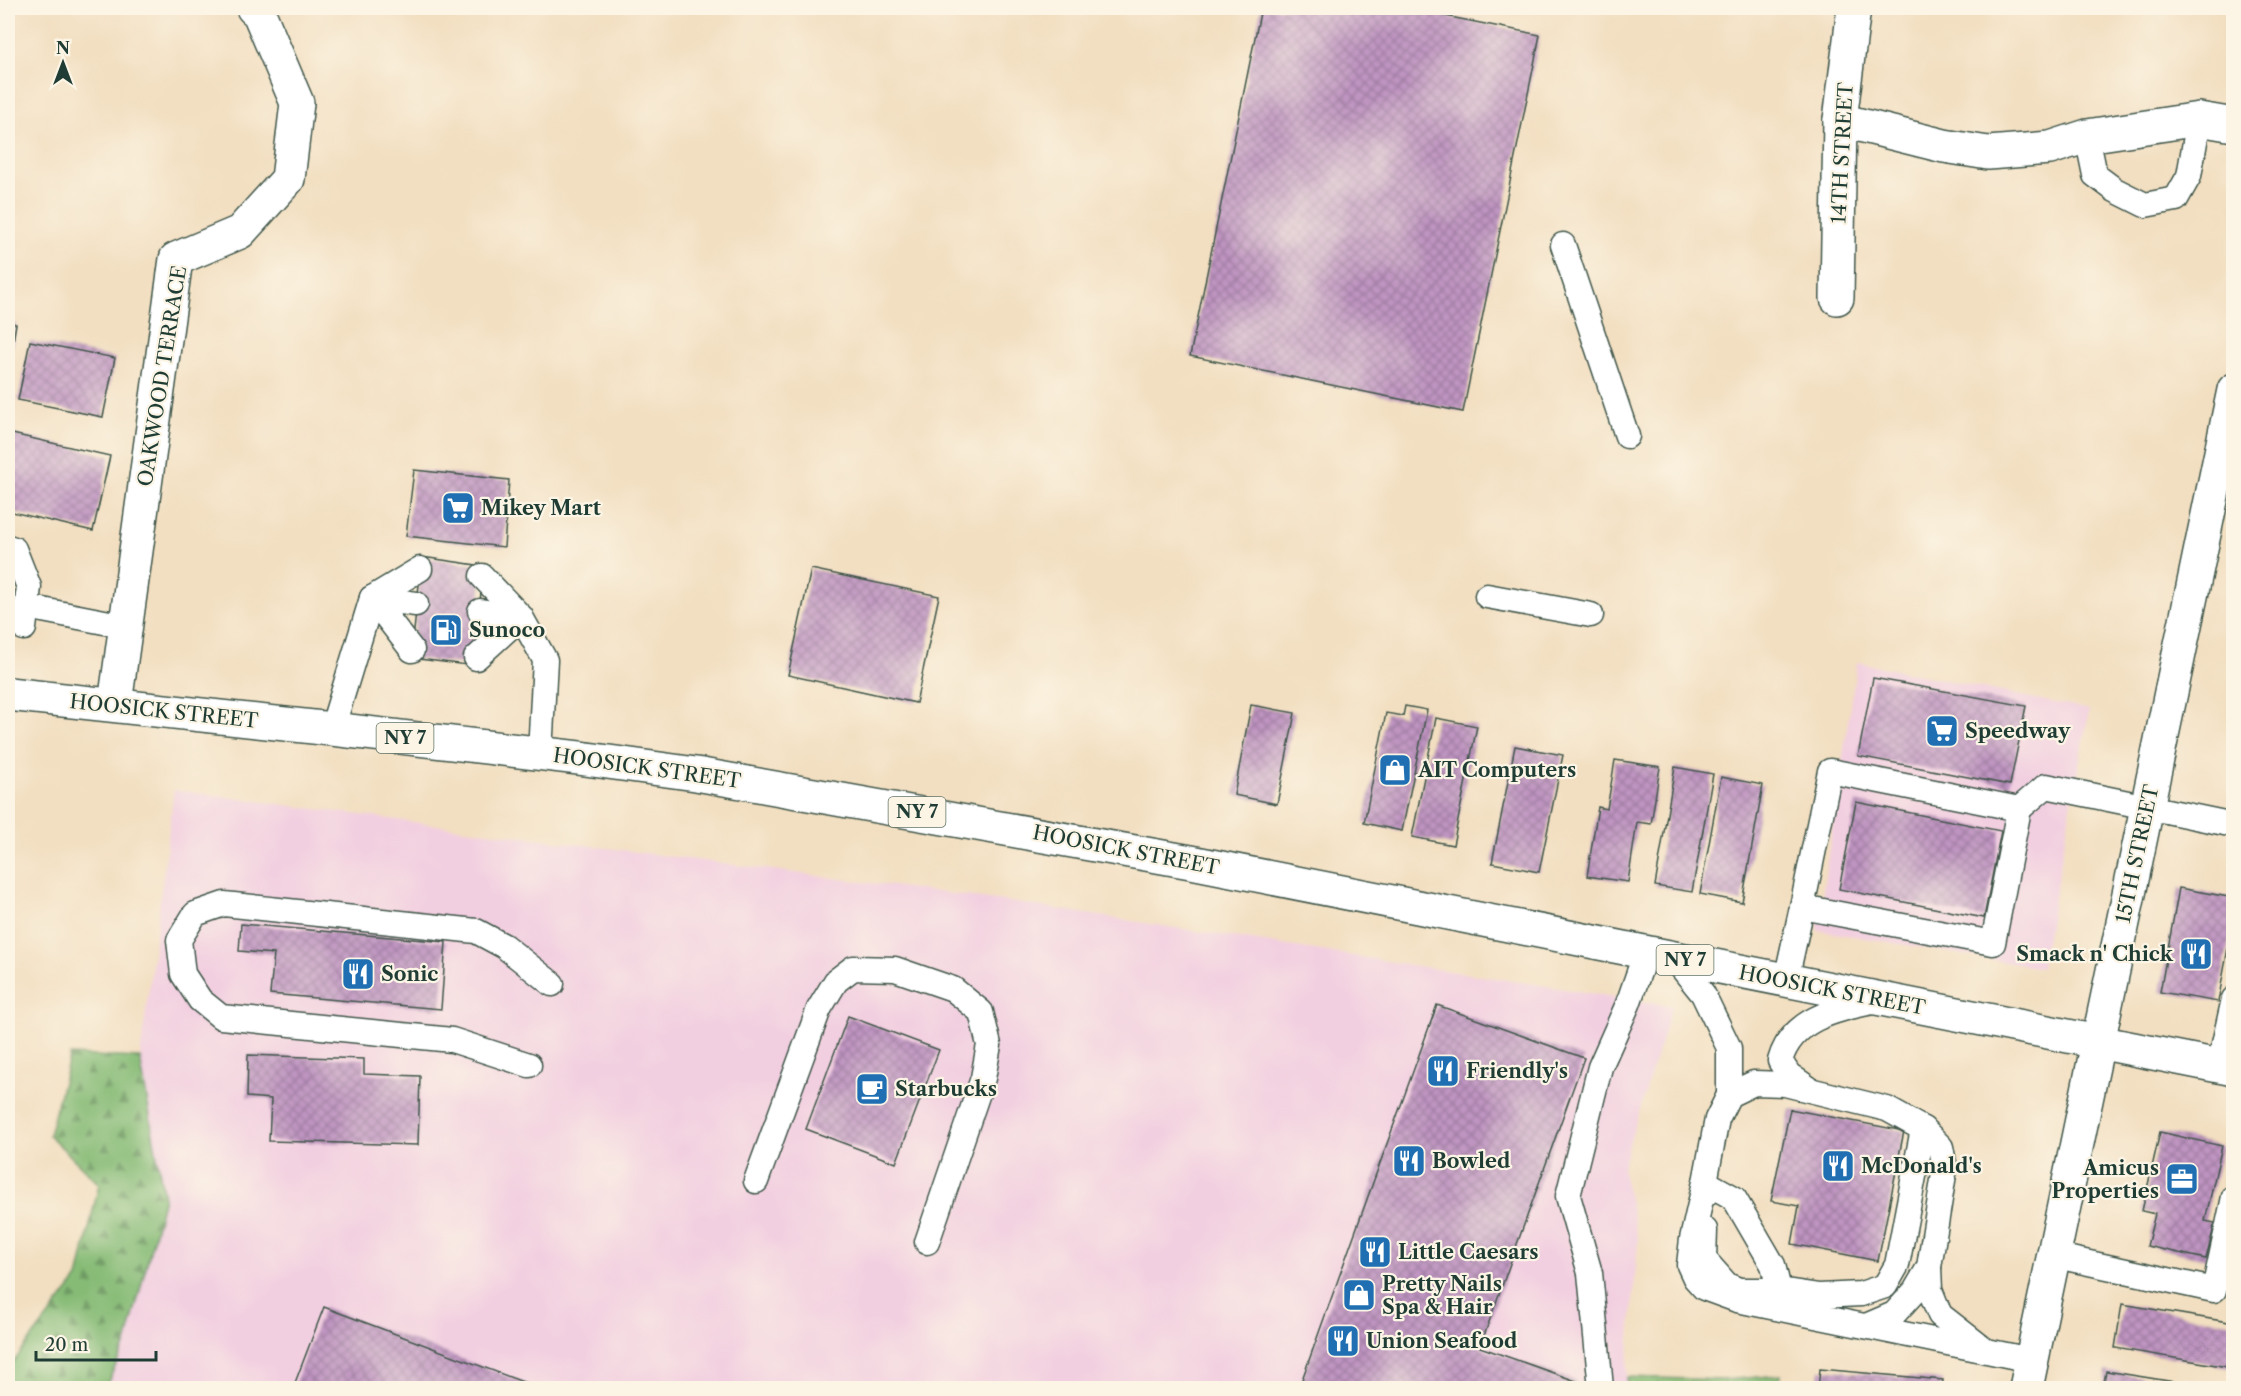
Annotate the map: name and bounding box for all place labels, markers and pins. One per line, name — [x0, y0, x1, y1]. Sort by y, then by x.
supermarket icon: Mikey Mart — [440, 490, 476, 526]
place label: Mikey Mart — [481, 496, 601, 520]
fuel station icon: Sunoco — [428, 612, 464, 648]
place label: Sunoco — [469, 618, 545, 642]
supermarket icon: Speedway — [1924, 713, 1960, 749]
place label: Speedway — [1965, 719, 2071, 743]
shop icon: AIT Computers — [1377, 752, 1413, 788]
place label: AIT Computers — [1417, 758, 1576, 782]
restaurant icon: Smack n' Chick — [2178, 936, 2214, 972]
place label: Smack n' Chick — [2016, 942, 2174, 966]
restaurant icon: Sonic — [340, 956, 376, 992]
place label: Sonic — [381, 962, 438, 986]
restaurant icon: Friendly's — [1425, 1053, 1461, 1089]
place label: Friendly's — [1466, 1059, 1568, 1083]
cafe icon: Starbucks — [854, 1071, 890, 1107]
place label: Starbucks — [895, 1077, 997, 1101]
restaurant icon: Bowled — [1391, 1143, 1427, 1179]
restaurant icon: McDonald's — [1820, 1148, 1856, 1184]
place label: Bowled — [1432, 1149, 1511, 1173]
place label: McDonald's — [1861, 1154, 1982, 1178]
place label: Amicus Properties — [2051, 1156, 2159, 1203]
office icon: Amicus Properties — [2164, 1161, 2200, 1197]
restaurant icon: Little Caesars — [1357, 1234, 1393, 1270]
place label: Little Caesars — [1398, 1240, 1539, 1264]
place label: Pretty Nails Spa & Hair — [1382, 1272, 1502, 1319]
shop icon: Pretty Nails Spa & Hair — [1341, 1277, 1377, 1313]
restaurant icon: Union Seafood — [1325, 1323, 1361, 1359]
place label: Union Seafood — [1366, 1329, 1518, 1353]

